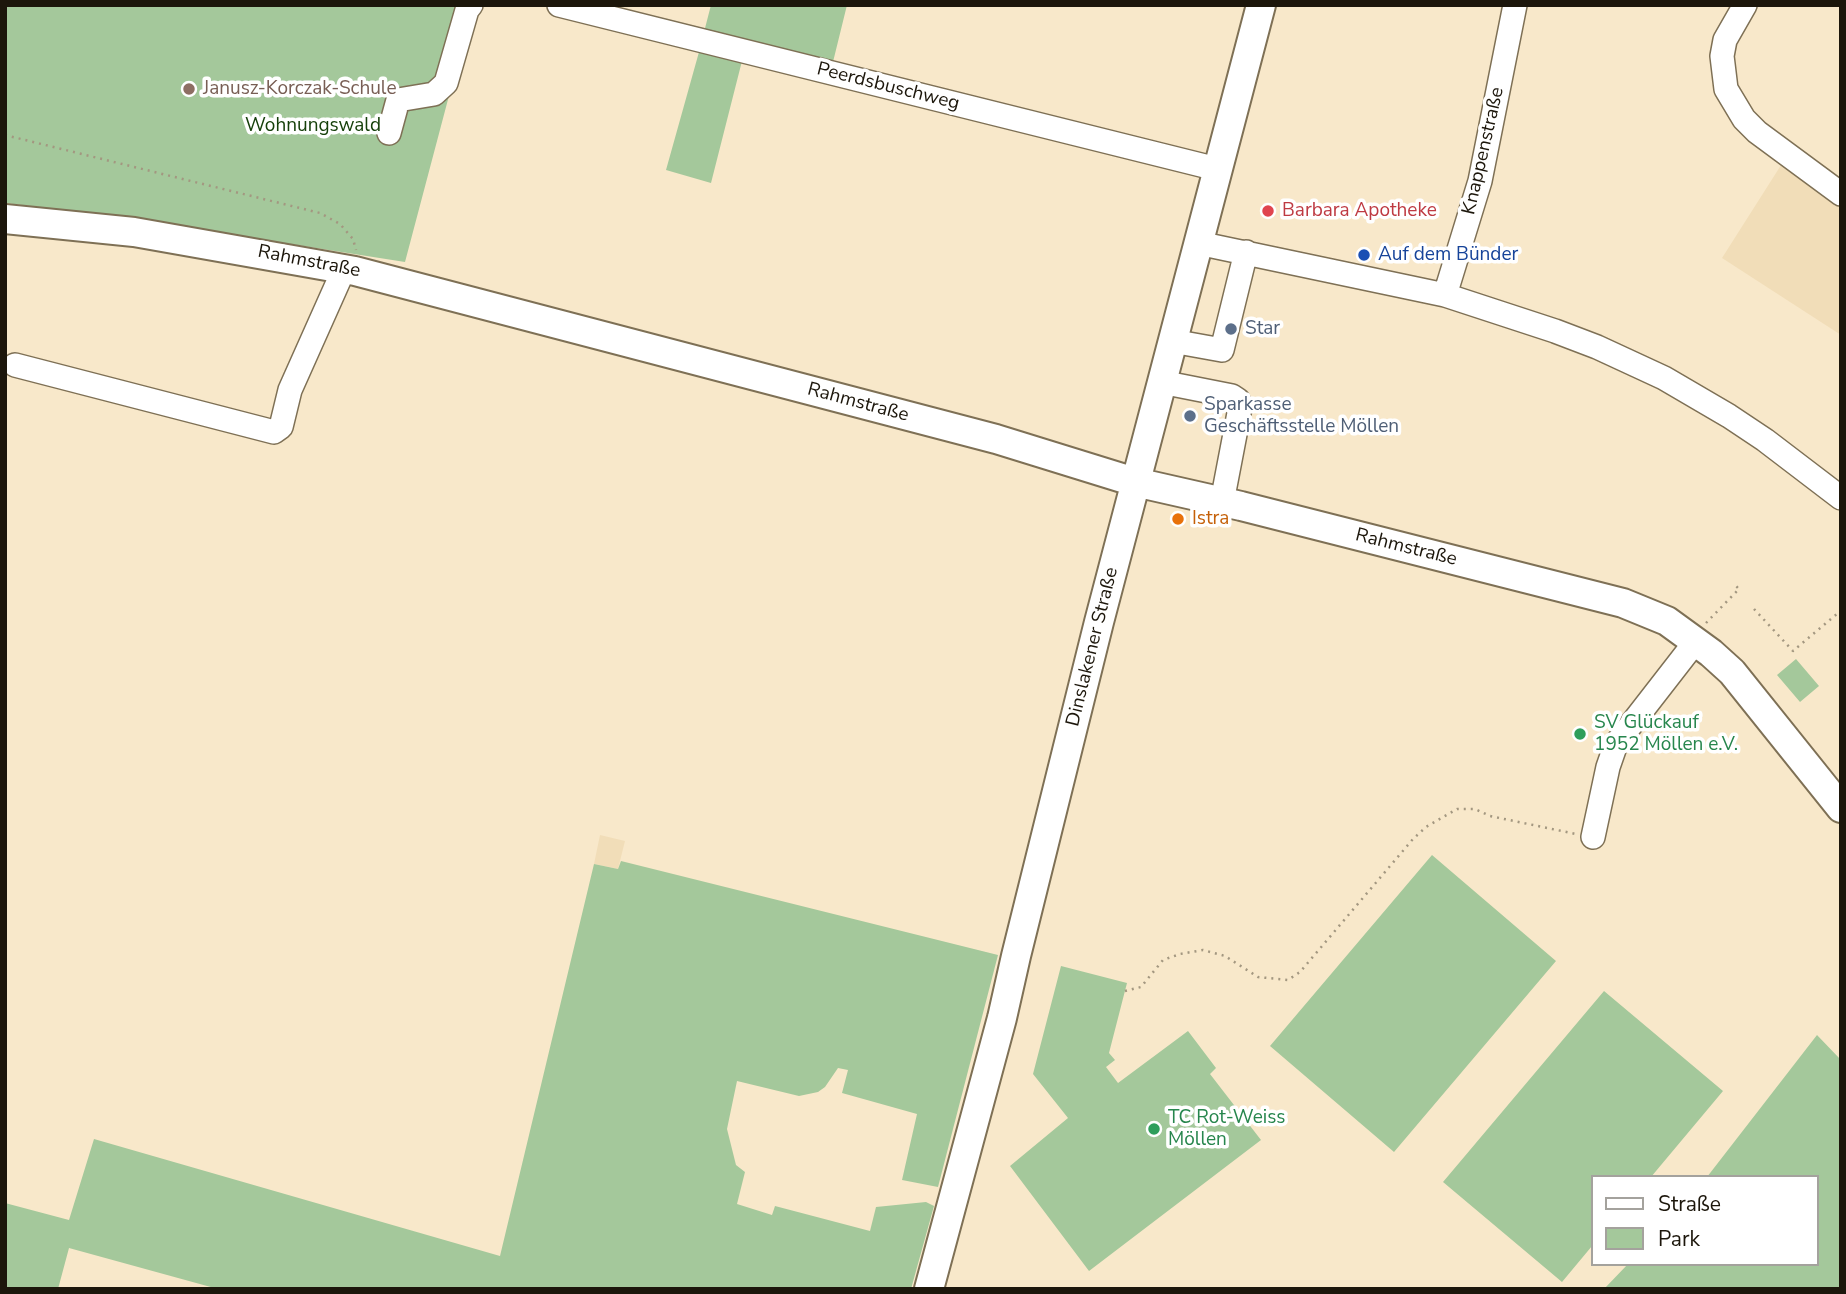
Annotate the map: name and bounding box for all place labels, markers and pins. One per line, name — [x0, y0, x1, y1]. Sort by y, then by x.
place label: Janusz-Korczak-Schule — [203, 78, 396, 100]
marker: Janusz-Korczak-Schule — [181, 81, 197, 97]
place label: Barbara Apotheke — [1282, 200, 1437, 222]
marker: Barbara Apotheke — [1260, 203, 1276, 219]
place label: Auf dem Bünder — [1378, 244, 1518, 266]
marker: Auf dem Bünder — [1356, 247, 1372, 263]
place label: Star — [1245, 318, 1280, 340]
marker: Star — [1223, 321, 1239, 337]
place label: Sparkasse Geschäftsstelle Möllen — [1204, 394, 1399, 438]
marker: Sparkasse Geschäftsstelle Möllen — [1182, 408, 1198, 424]
place label: Istra — [1192, 508, 1229, 530]
marker: Istra — [1170, 511, 1186, 527]
place label: SV Glückauf 1952 Möllen e.V. — [1594, 712, 1738, 756]
marker: SV Glückauf 1952 Möllen e.V. — [1572, 726, 1588, 742]
place label: TC Rot-Weiss Möllen — [1168, 1107, 1285, 1151]
marker: TC Rot-Weiss Möllen — [1146, 1121, 1162, 1137]

